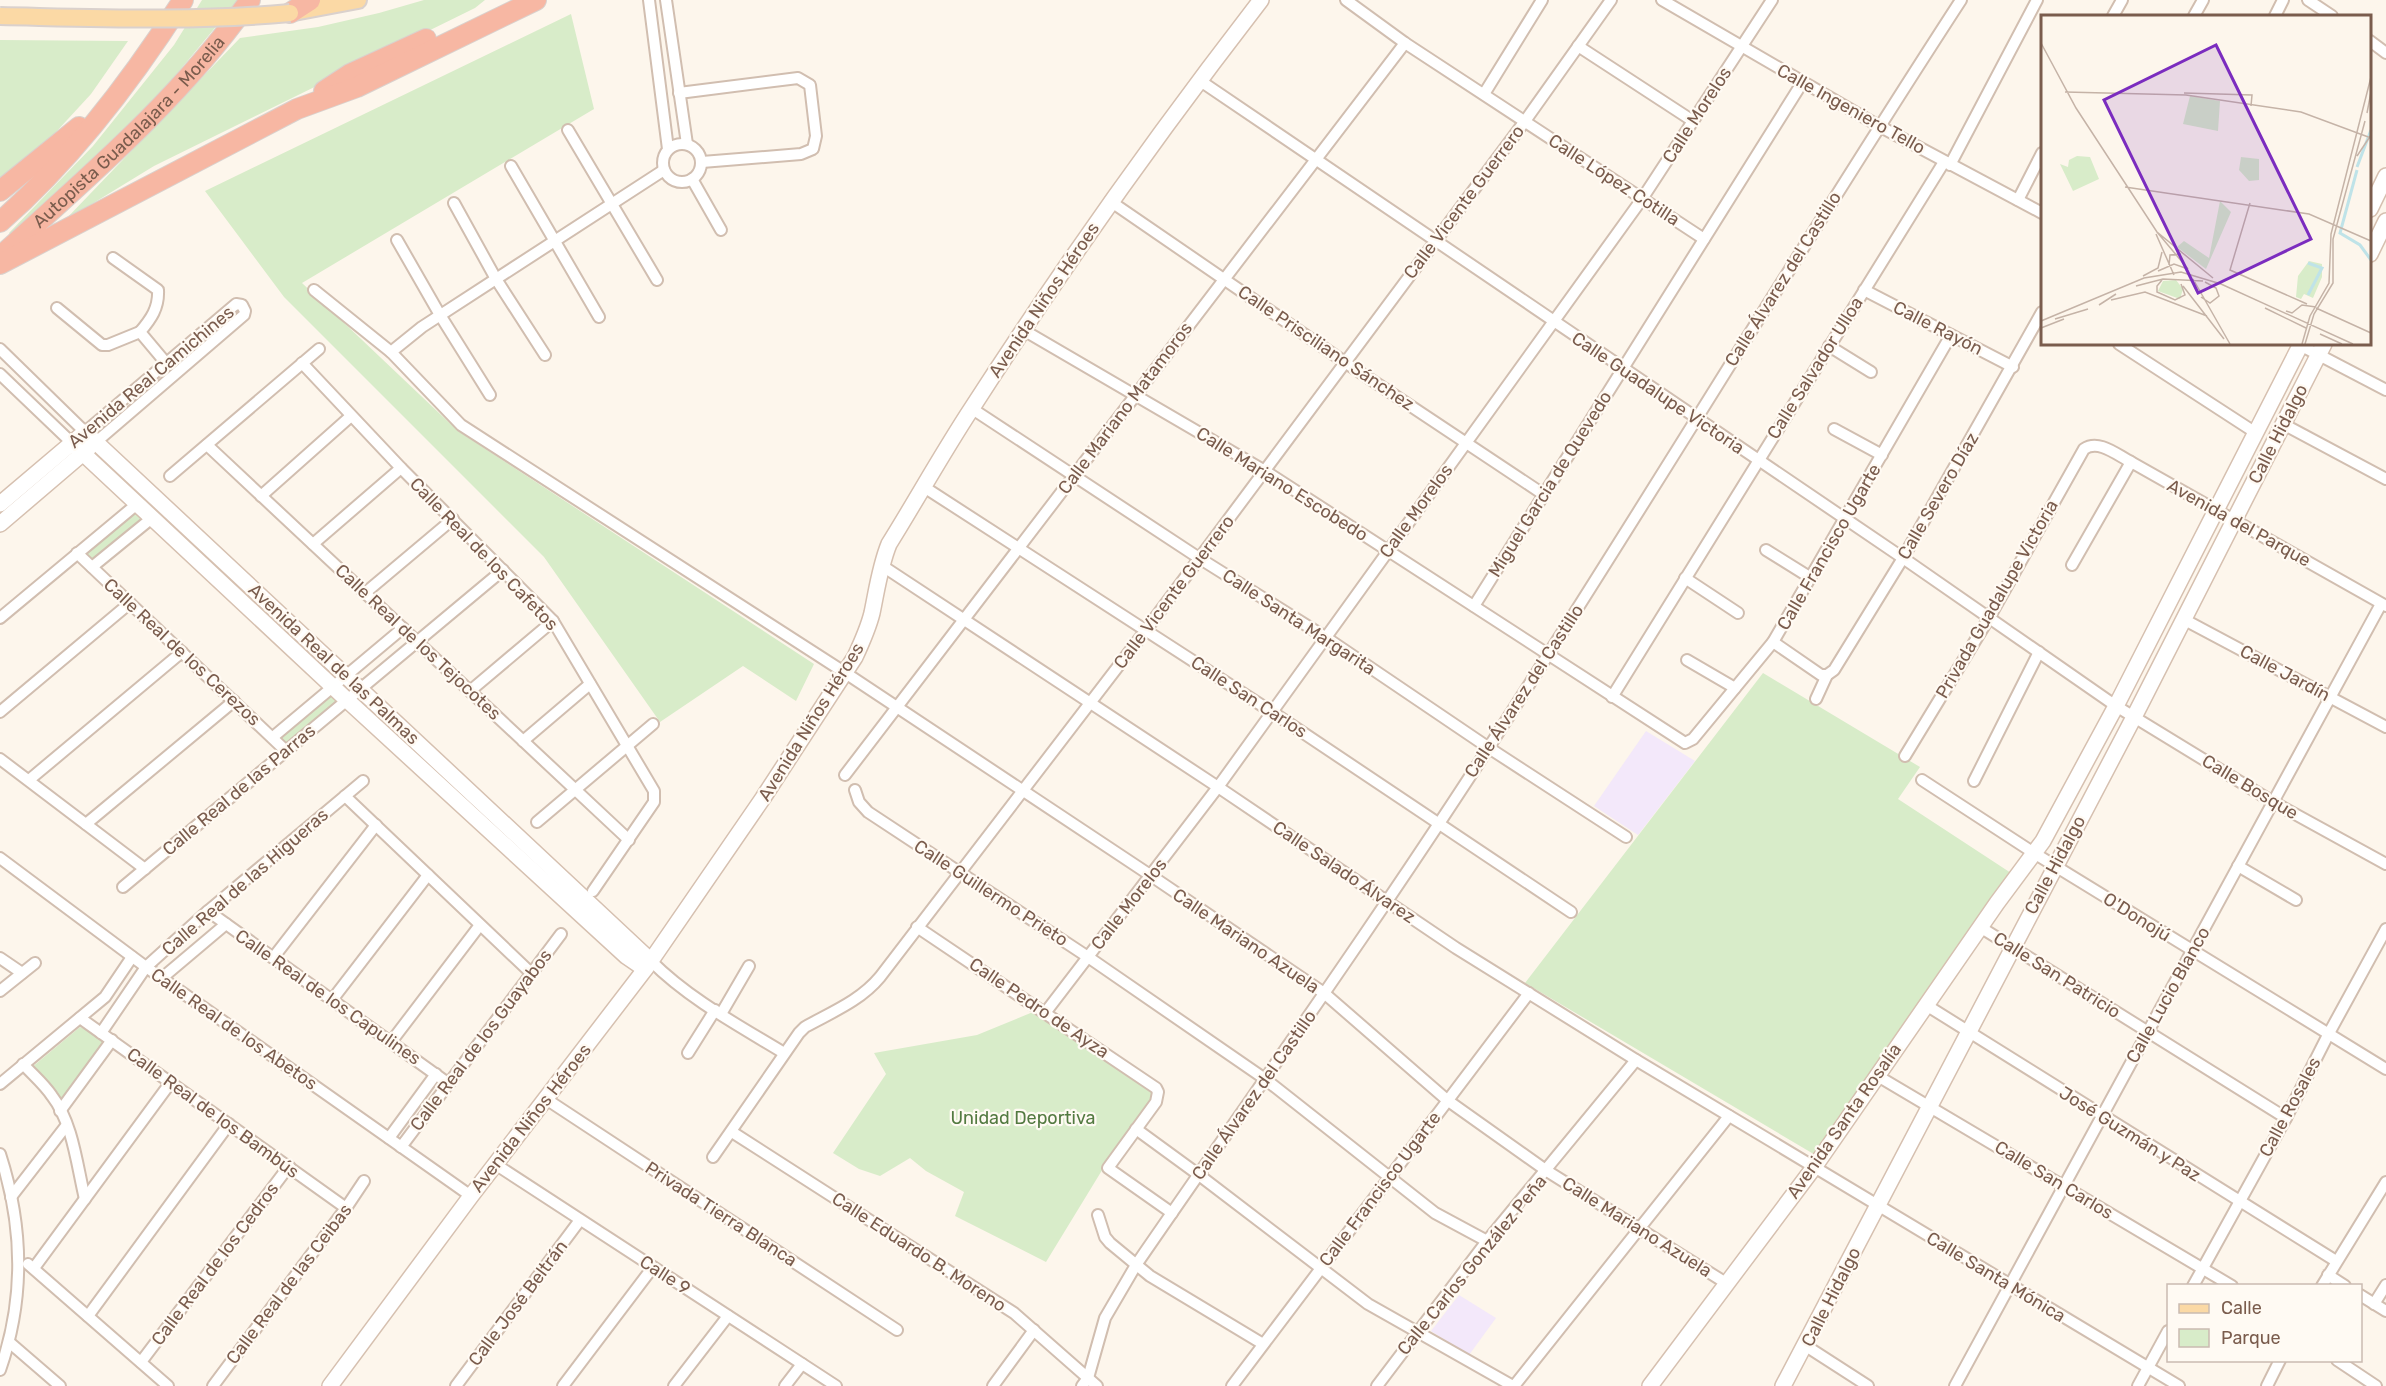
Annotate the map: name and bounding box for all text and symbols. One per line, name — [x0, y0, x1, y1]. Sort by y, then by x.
inset map — [2041, 15, 2371, 345]
street label: Autopista Guadalajara - Morelia — [28, 31, 230, 233]
street label: Calle Ingeniero Tello — [1773, 59, 1929, 159]
street label: Calle Morelos — [1658, 63, 1736, 167]
street label: Calle Vicente Guerrero — [1399, 121, 1529, 283]
street label: Calle López Cotilla — [1544, 129, 1684, 231]
street label: Calle Álvarez del Castillo — [1720, 187, 1846, 371]
street label: Avenida Niños Héroes — [984, 218, 1104, 382]
street label: Calle Prisciliano Sánchez — [1234, 281, 1418, 415]
street label: Calle Salvador Ulloa — [1762, 293, 1868, 443]
street label: Calle Rayón — [1890, 296, 1986, 360]
street label: Avenida Real Camichines — [64, 301, 238, 453]
street label: Calle Mariano Matamoros — [1053, 318, 1197, 498]
street label: Calle Guadalupe Victoria — [1568, 327, 1748, 459]
street label: Calle Hidalgo — [2244, 381, 2312, 487]
street label: Miguel Garcia de Quevedo — [1484, 387, 1616, 581]
street label: Calle Mariano Escobedo — [1192, 422, 1372, 546]
street label: Calle Severo Díaz — [1893, 429, 1983, 563]
street label: Calle Morelos — [1375, 460, 1457, 562]
street label: Calle Francisco Ugarte — [1772, 460, 1886, 634]
street label: Calle Real de los Cafetos — [405, 473, 563, 635]
street label: Avenida del Parque — [2163, 474, 2315, 572]
street label: Privada Guadalupe Victoria — [1931, 496, 2063, 702]
street label: Calle Vicente Guerrero — [1109, 511, 1239, 673]
street label: Calle Real de los Tejocotes — [330, 559, 506, 725]
street label: Calle Santa Margarita — [1218, 564, 1380, 680]
street label: Calle Real de los Cerezos — [99, 574, 265, 730]
street label: Avenida Real de las Palmas — [244, 579, 424, 749]
street label: Calle Álvarez del Castillo — [1460, 600, 1588, 782]
street label: Avenida Niños Héroes — [753, 639, 869, 805]
street label: Calle Jardín — [2236, 640, 2334, 706]
street label: Calle San Carlos — [1187, 651, 1311, 743]
street label: Calle Real de las Parras — [158, 720, 320, 860]
street label: Calle Bosque — [2198, 750, 2302, 824]
street label: Calle Real de las Higueras — [157, 804, 333, 960]
street label: Calle Hidalgo — [2020, 812, 2090, 918]
street label: Calle Salado Álvarez — [1268, 816, 1420, 928]
street label: Calle Guillermo Prieto — [910, 835, 1072, 951]
street label: Calle Morelos — [1086, 854, 1172, 954]
street label: Calle Mariano Azuela — [1168, 884, 1324, 998]
street label: O'Donojú — [2099, 888, 2175, 946]
street label: Calle Lucio Blanco — [2121, 923, 2215, 1067]
street label: Calle Real de los Capulines — [231, 924, 425, 1070]
street label: Calle San Patricio — [1989, 927, 2125, 1023]
street label: Calle Real de los Guayabos — [405, 945, 557, 1135]
street label: Calle Pedro de Ayza — [965, 953, 1113, 1063]
street label: Calle Real de los Abetos — [147, 963, 321, 1095]
street label: Calle Álvarez del Castillo — [1187, 1006, 1321, 1184]
street label: Avenida Niños Héroes — [466, 1039, 596, 1197]
street label: Avenida Santa Rosalía — [1782, 1039, 1906, 1203]
street label: Calle Real de los Bambús — [122, 1043, 304, 1183]
street label: Calle Rosales — [2254, 1053, 2326, 1161]
street label: José Guzmán y Paz — [2055, 1082, 2205, 1186]
park label: Unidad Deportiva — [951, 1107, 1095, 1129]
street label: Calle Francisco Ugarte — [1315, 1107, 1445, 1271]
street label: Calle San Carlos — [1991, 1136, 2117, 1224]
street label: Privada Tierra Blanca — [641, 1157, 801, 1271]
street label: Calle Carlos González Peña — [1393, 1171, 1551, 1359]
street label: Calle Mariano Azuela — [1558, 1172, 1716, 1282]
street label: Calle Real de los Cedros — [147, 1178, 283, 1350]
street label: Calle Eduardo B. Moreno — [828, 1188, 1010, 1316]
street label: Calle Real de las Ceibas — [222, 1200, 356, 1368]
street label: Calle Santa Mónica — [1923, 1227, 2069, 1327]
street label: Calle José Beltrán — [464, 1236, 572, 1370]
street label: Calle Hidalgo — [1797, 1244, 1865, 1350]
street label: Calle 9 — [636, 1251, 694, 1299]
legend — [2167, 1284, 2362, 1362]
text: Calle — [2221, 1297, 2262, 1319]
text: Parque — [2221, 1327, 2281, 1349]

